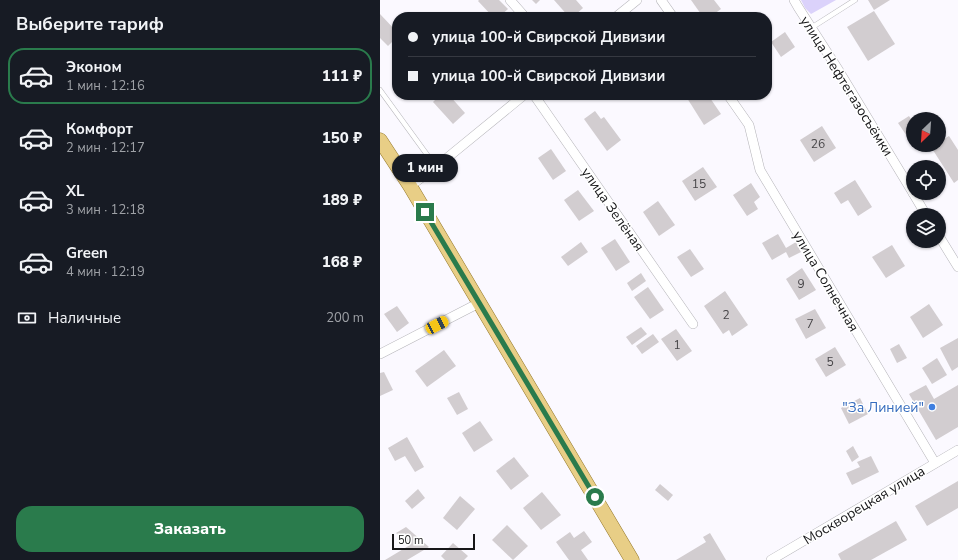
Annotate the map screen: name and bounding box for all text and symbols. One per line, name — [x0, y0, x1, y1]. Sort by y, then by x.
text: Выберите тариф — [16, 12, 164, 36]
street label: улица Нефтегазосъёмки — [796, 13, 898, 160]
text: улица 100-й Свирской Дивизии — [432, 27, 665, 47]
text: Эконом — [66, 57, 122, 77]
icon: car — [18, 58, 54, 94]
text: 111 ₽ — [322, 66, 362, 86]
text: улица 100-й Свирской Дивизии — [432, 66, 665, 86]
text: 1 мин · 12:16 — [66, 77, 145, 95]
north arrow — [906, 112, 946, 152]
map controls — [906, 112, 946, 248]
text: Комфорт — [66, 119, 133, 139]
icon: car — [18, 120, 54, 156]
text: 150 ₽ — [322, 128, 362, 148]
house number: 26 — [811, 136, 825, 152]
text: 2 мин · 12:17 — [66, 139, 145, 157]
callout: 1 мин — [392, 154, 458, 182]
text: 1 мин — [407, 159, 443, 177]
button: locate — [906, 160, 946, 200]
street label: улица Зелёная — [577, 164, 649, 255]
house number: 15 — [692, 176, 706, 192]
text: XL — [66, 181, 85, 201]
icon: car — [18, 182, 54, 218]
text: 189 ₽ — [322, 190, 362, 210]
text: 3 мин · 12:18 — [66, 201, 145, 219]
route end — [416, 203, 434, 221]
button: layers — [906, 208, 946, 248]
street label: улица Солнечная — [788, 227, 863, 335]
text: Green — [66, 243, 108, 263]
icon: car — [18, 244, 54, 280]
text: 168 ₽ — [322, 252, 362, 272]
text: 4 мин · 12:19 — [66, 263, 145, 281]
house number: 9 — [797, 276, 805, 292]
icon: cash — [16, 307, 38, 329]
house number: 2 — [722, 307, 730, 323]
text: Наличные — [48, 308, 121, 328]
text: 200 m — [326, 309, 364, 327]
car — [424, 314, 450, 336]
house number: 7 — [806, 316, 814, 332]
house number: 1 — [673, 337, 681, 353]
house number: 5 — [826, 354, 834, 370]
place label: "За Линией" — [842, 398, 924, 417]
marker: "За Линией" — [927, 402, 937, 412]
street label: Москворецкая улица — [800, 462, 929, 549]
route start — [586, 488, 604, 506]
button: Заказать — [16, 506, 364, 552]
scale bar — [392, 532, 475, 551]
text: 50 m — [398, 533, 423, 548]

